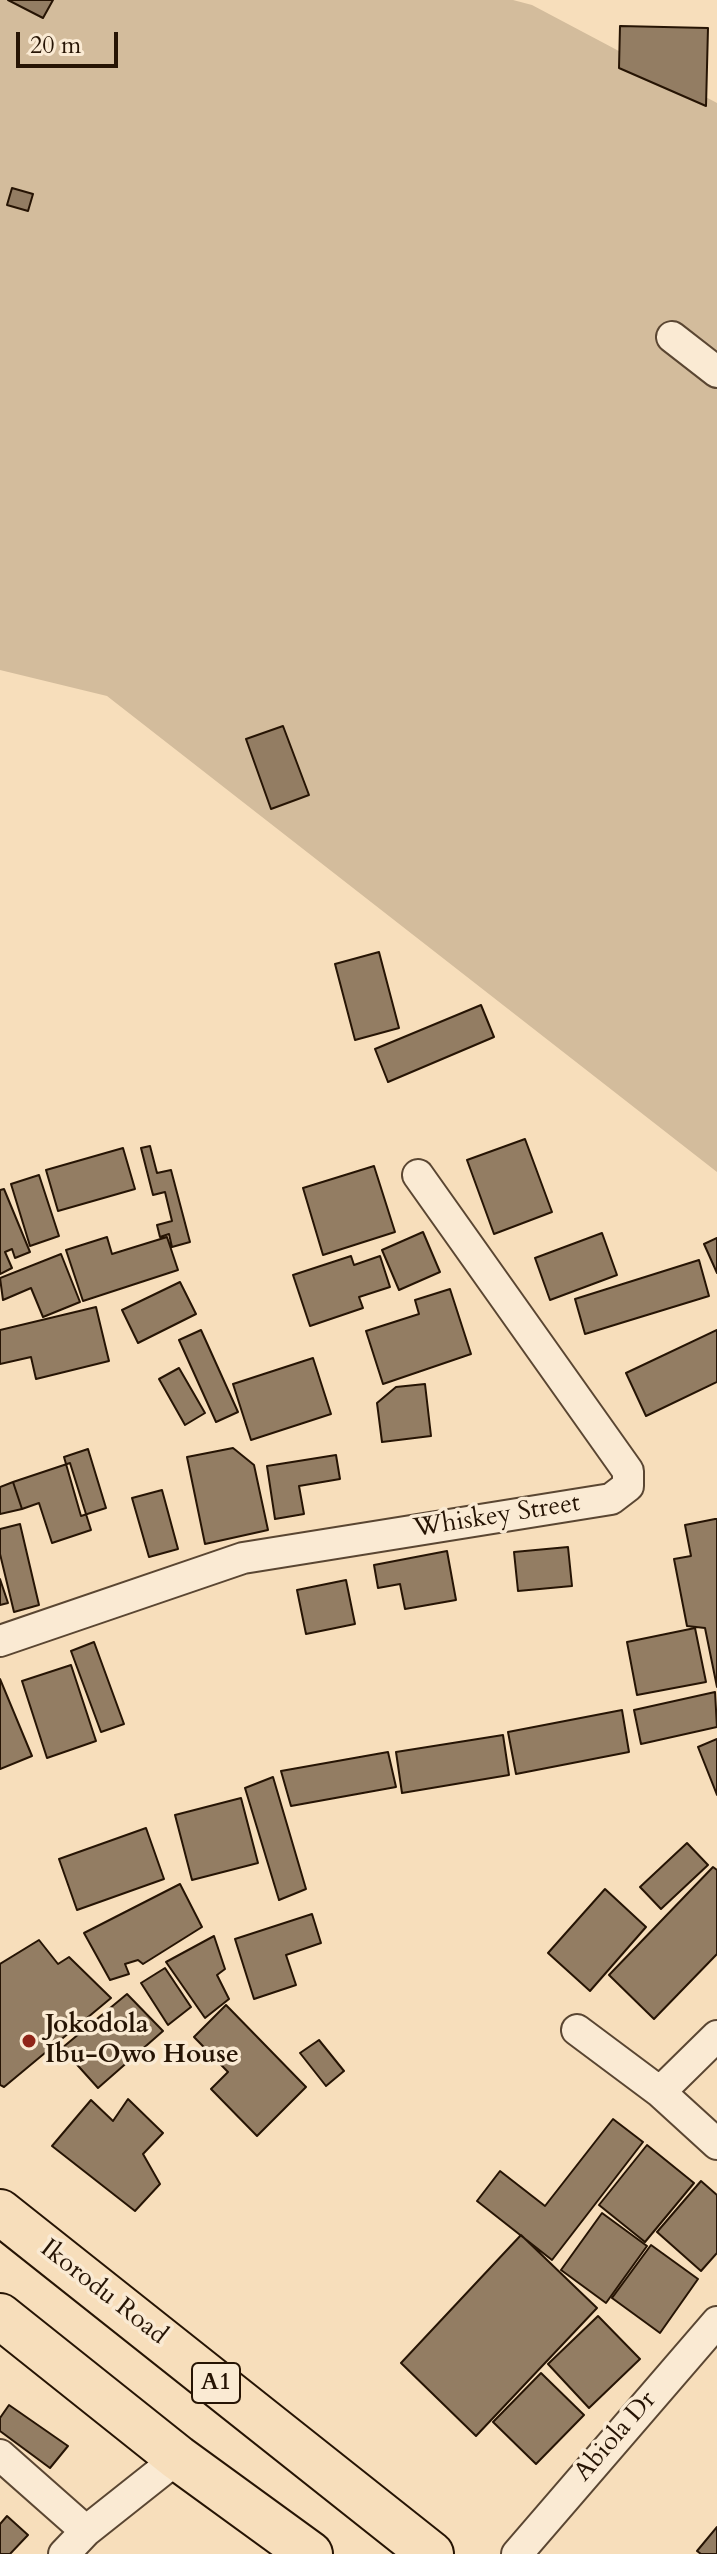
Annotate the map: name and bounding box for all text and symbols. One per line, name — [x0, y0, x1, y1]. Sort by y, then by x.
scale bar — [20, 16, 122, 66]
text: 20 m — [30, 29, 81, 62]
street label: Whiskey Street — [412, 1488, 582, 1546]
place label: Jokodola Ibu-Owo House — [45, 2010, 239, 2072]
marker: Jokodola Ibu-Owo House — [20, 2032, 38, 2050]
street label: Ikorodu Road — [33, 2234, 173, 2352]
road number: A1 — [192, 2363, 240, 2403]
street label: Abiola Dr — [568, 2386, 664, 2488]

